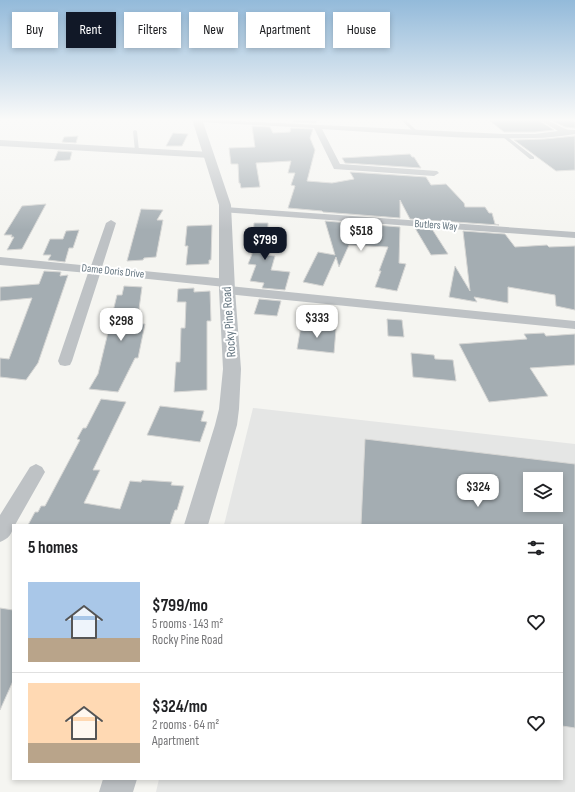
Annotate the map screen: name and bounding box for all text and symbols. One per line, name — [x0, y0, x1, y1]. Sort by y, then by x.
chip: Buy — [12, 12, 58, 48]
chip: Rent — [66, 12, 116, 48]
chip: Filters — [124, 12, 181, 48]
chip: New — [189, 12, 238, 48]
chip: Apartment — [246, 12, 325, 48]
chip: House — [333, 12, 390, 48]
street label: Butlers Way — [414, 217, 459, 233]
pin: $518 — [337, 218, 385, 252]
text: $518 — [349, 223, 373, 239]
pin: $799 — [241, 227, 289, 261]
text: $799 — [253, 232, 277, 248]
street label: Dame Doris Drive — [81, 261, 145, 281]
street label: Rocky Pine Road — [219, 286, 239, 358]
pin: $333 — [293, 305, 341, 339]
pin: $298 — [97, 308, 145, 342]
text: $333 — [305, 310, 329, 326]
text: $298 — [109, 313, 133, 329]
map controls — [523, 472, 563, 512]
button: layers — [523, 472, 563, 512]
pin: $324 — [454, 474, 502, 508]
text: $324 — [466, 479, 490, 495]
icon: filters — [525, 537, 547, 559]
text: 5 homes — [28, 538, 78, 558]
text: $799/mo — [152, 596, 208, 616]
icon: home — [60, 598, 108, 646]
icon: heart — [525, 611, 547, 633]
text: 5 rooms · 143 m² — [152, 616, 223, 632]
text: Rocky Pine Road — [152, 632, 223, 648]
text: $324/mo — [152, 697, 207, 717]
icon: home — [60, 699, 108, 747]
icon: heart — [525, 712, 547, 734]
text: 2 rooms · 64 m² — [152, 717, 219, 733]
text: Apartment — [152, 733, 199, 749]

